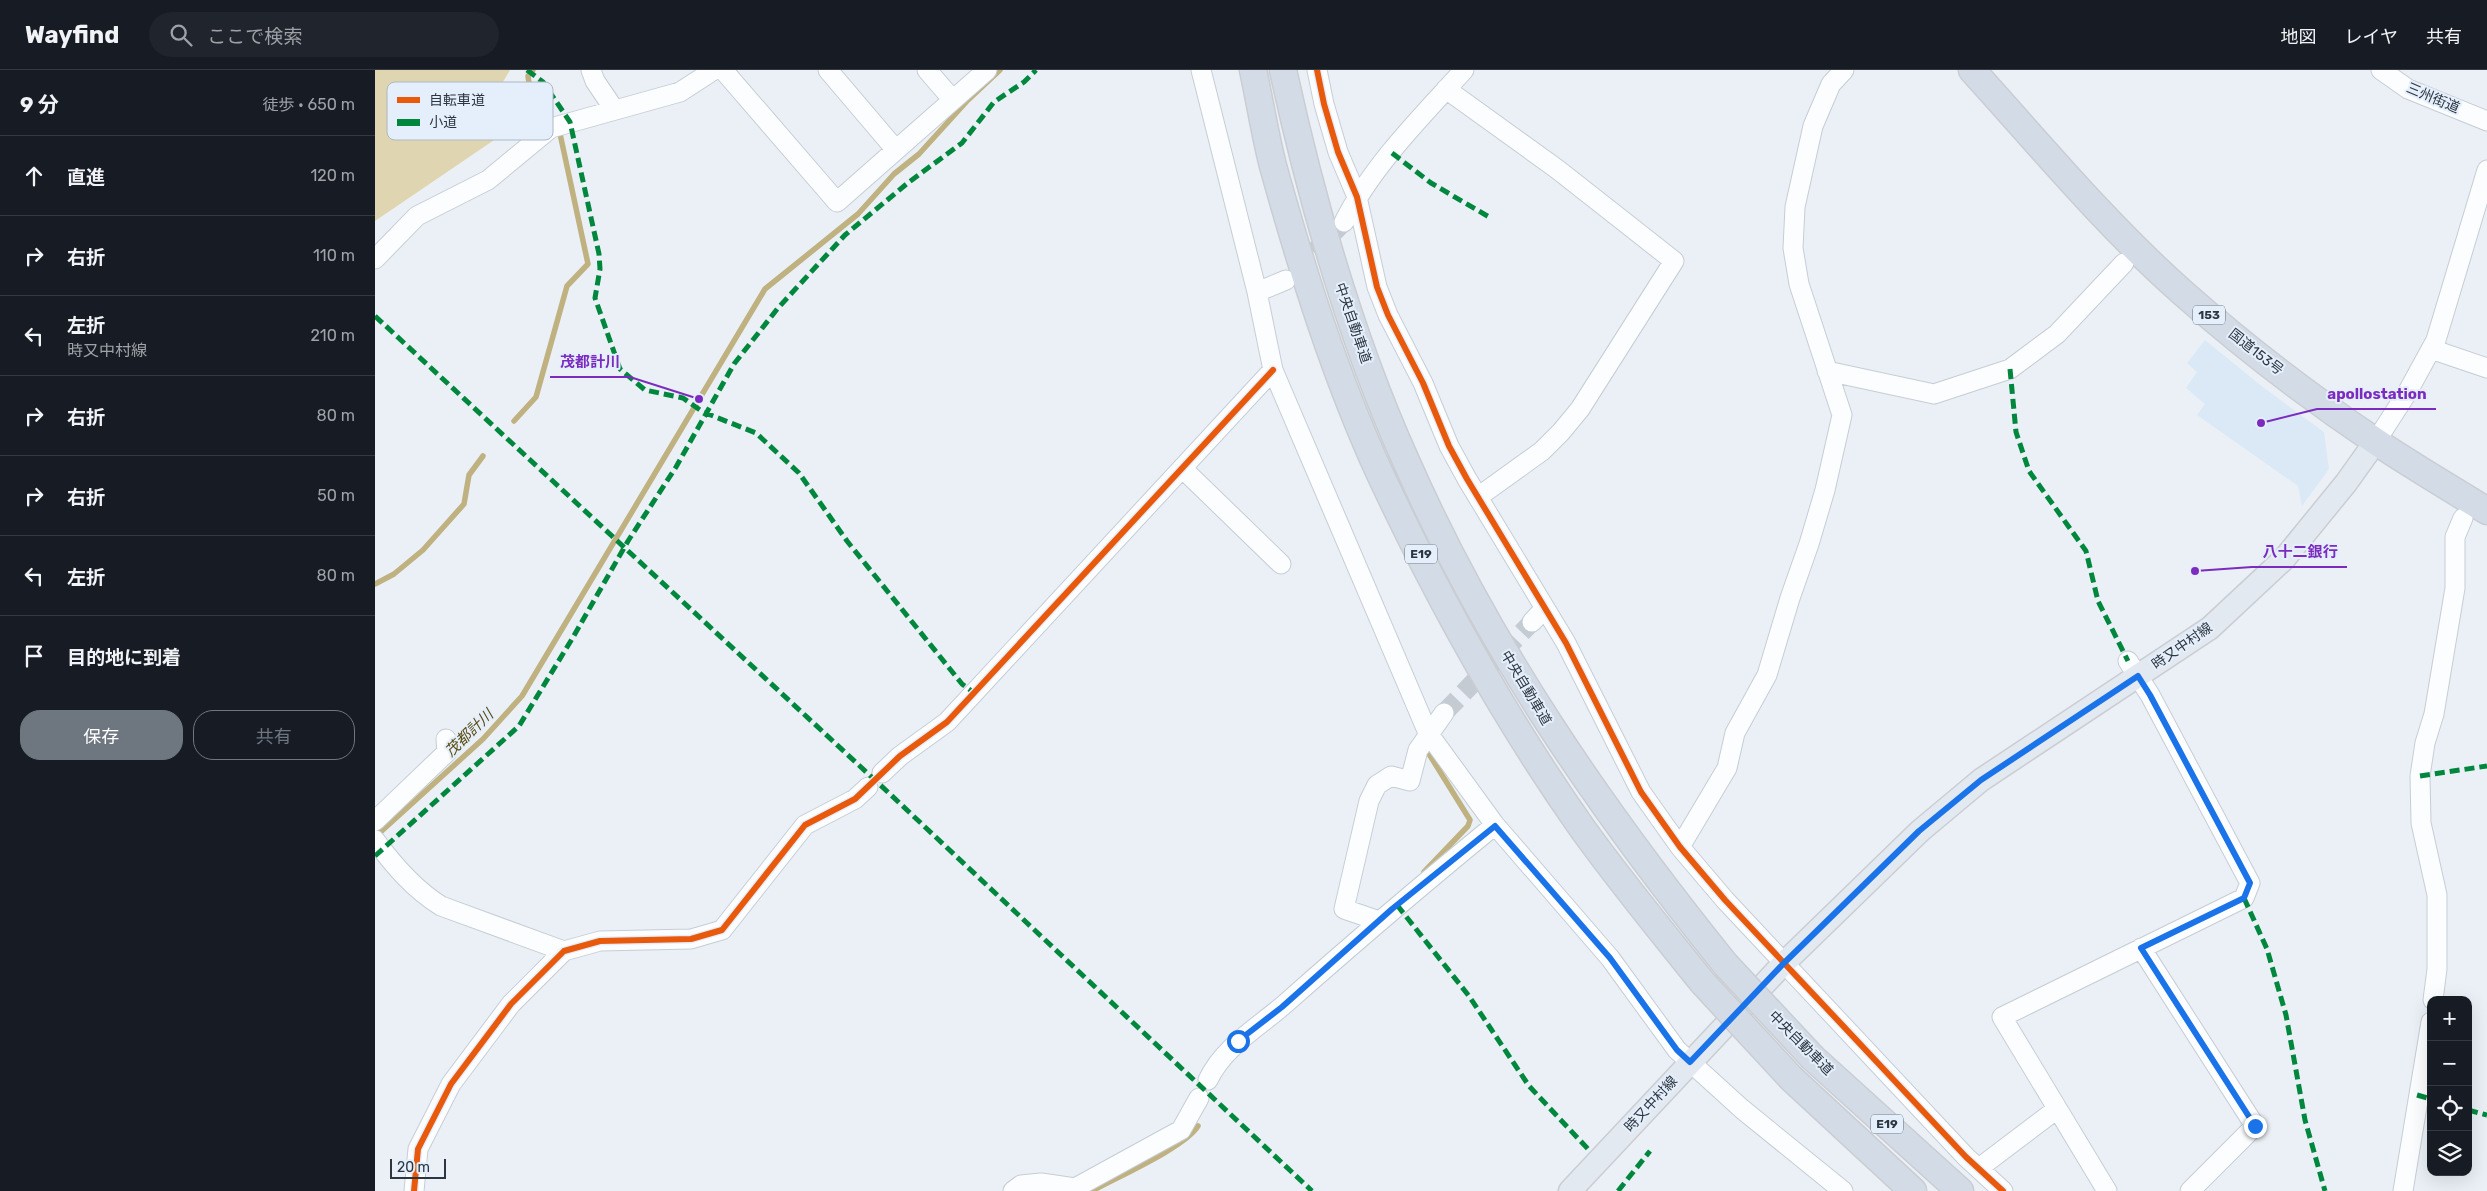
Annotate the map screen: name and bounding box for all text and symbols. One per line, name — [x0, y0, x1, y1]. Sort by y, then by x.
search box — [149, 12, 499, 57]
text: Wayfind — [25, 21, 119, 49]
icon: search — [167, 21, 195, 49]
text: ここで検索 — [207, 25, 302, 48]
text: 地図 — [2281, 26, 2317, 48]
text: レイヤ — [2345, 26, 2398, 48]
text: 共有 — [2426, 26, 2462, 48]
street label: 三州街道 — [2404, 79, 2462, 117]
legend — [387, 82, 553, 140]
text: 9 分 — [20, 92, 59, 117]
text: 自転車道 — [429, 92, 485, 109]
text: 徒歩 · 650 m — [262, 95, 355, 114]
text: 小道 — [429, 114, 457, 131]
icon: ahead — [20, 162, 48, 190]
text: 直進 — [67, 166, 105, 189]
text: 120 m — [310, 166, 355, 185]
icon: right — [20, 242, 48, 270]
text: 右折 — [67, 246, 105, 269]
text: 110 m — [313, 246, 355, 265]
street label: 中央自動車道 — [1331, 281, 1375, 365]
road number: 153 — [2193, 306, 2225, 324]
text: 左折 — [67, 314, 105, 337]
icon: left — [20, 322, 48, 350]
street label: 国道153号 — [2225, 325, 2287, 379]
text: 210 m — [310, 326, 355, 345]
text: 時又中村線 — [67, 341, 147, 360]
callout: 茂都計川 — [550, 347, 630, 377]
text: 茂都計川 — [560, 353, 620, 371]
callout: apollostation — [2317, 379, 2436, 409]
text: apollostation — [2327, 385, 2427, 403]
icon: right — [20, 402, 48, 430]
text: 右折 — [67, 406, 105, 429]
text: 80 m — [317, 406, 355, 425]
icon: right — [20, 482, 48, 510]
text: 右折 — [67, 486, 105, 509]
text: 50 m — [317, 486, 355, 505]
callout: 八十二銀行 — [2252, 537, 2347, 567]
text: 八十二銀行 — [2262, 543, 2338, 561]
road number: E19 — [1405, 544, 1437, 564]
icon: left — [20, 562, 48, 590]
text: 左折 — [67, 566, 105, 589]
text: 80 m — [317, 566, 355, 585]
street label: 時又中村線 — [2148, 619, 2216, 673]
icon: arrive — [20, 642, 48, 670]
text: 目的地に到着 — [67, 646, 181, 669]
street label: 中央自動車道 — [1497, 648, 1555, 728]
water label: 茂都計川 — [441, 704, 498, 760]
button: 保存 — [20, 710, 183, 760]
button: 共有 — [193, 710, 355, 760]
map controls — [2427, 996, 2472, 1176]
button: + — [2427, 996, 2472, 1041]
street label: 中央自動車道 — [1765, 1007, 1837, 1079]
route start — [1227, 1030, 1250, 1053]
button: − — [2427, 1041, 2472, 1086]
street label: 時又中村線 — [1621, 1073, 1681, 1135]
button: locate — [2427, 1086, 2472, 1131]
road number: E19 — [1871, 1114, 1903, 1134]
route end — [2244, 1115, 2267, 1138]
button: layers — [2427, 1131, 2472, 1176]
scale bar — [390, 1156, 446, 1179]
text: 20 m — [397, 1159, 430, 1176]

